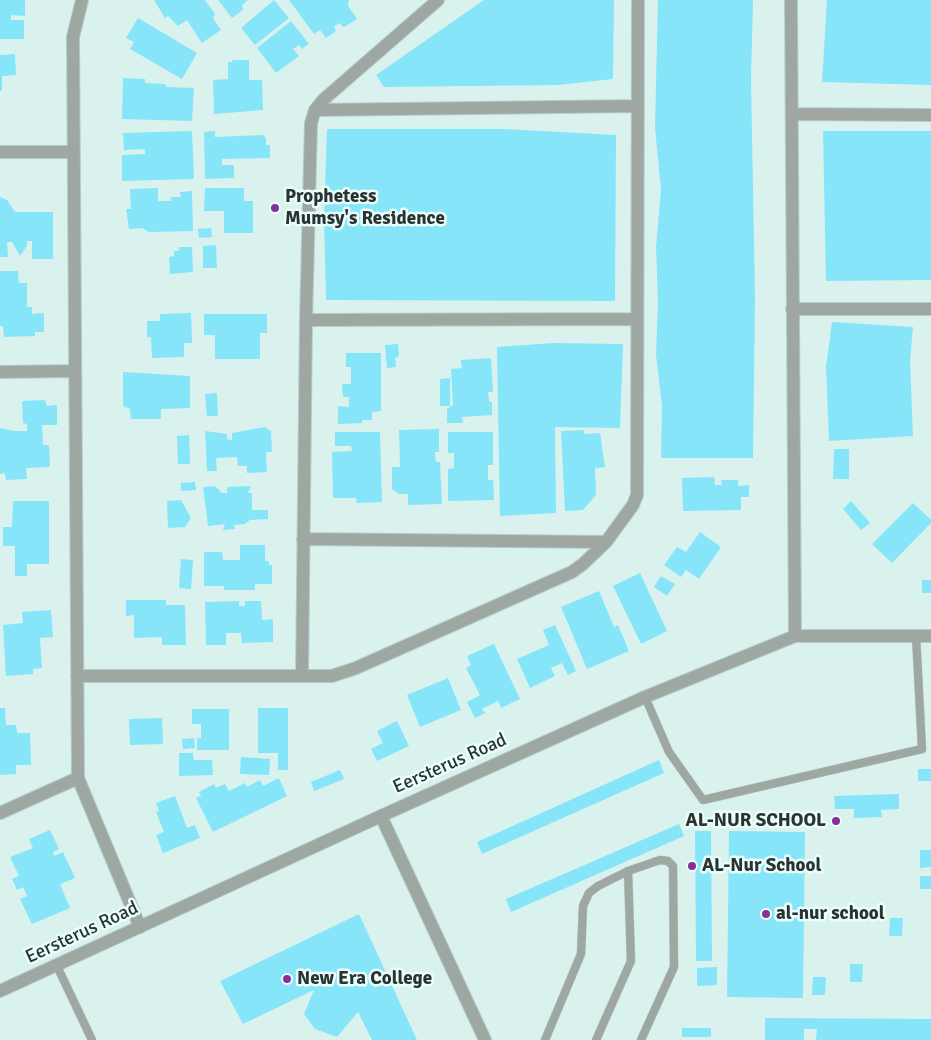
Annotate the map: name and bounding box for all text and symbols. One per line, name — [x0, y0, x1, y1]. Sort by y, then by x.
place label: Prophetess Mumsy's Residence — [285, 186, 445, 230]
marker: Prophetess Mumsy's Residence — [269, 202, 281, 214]
street label: Eersterus Road — [390, 729, 510, 799]
place label: AL-NUR SCHOOL — [686, 810, 826, 832]
marker: AL-NUR SCHOOL — [830, 815, 842, 827]
place label: AL-Nur School — [702, 855, 821, 877]
marker: AL-Nur School — [686, 860, 698, 872]
street label: Eersterus Road — [22, 897, 142, 969]
place label: al-nur school — [776, 903, 885, 925]
marker: al-nur school — [760, 908, 772, 920]
place label: New Era College — [297, 968, 432, 990]
marker: New Era College — [281, 973, 293, 985]

